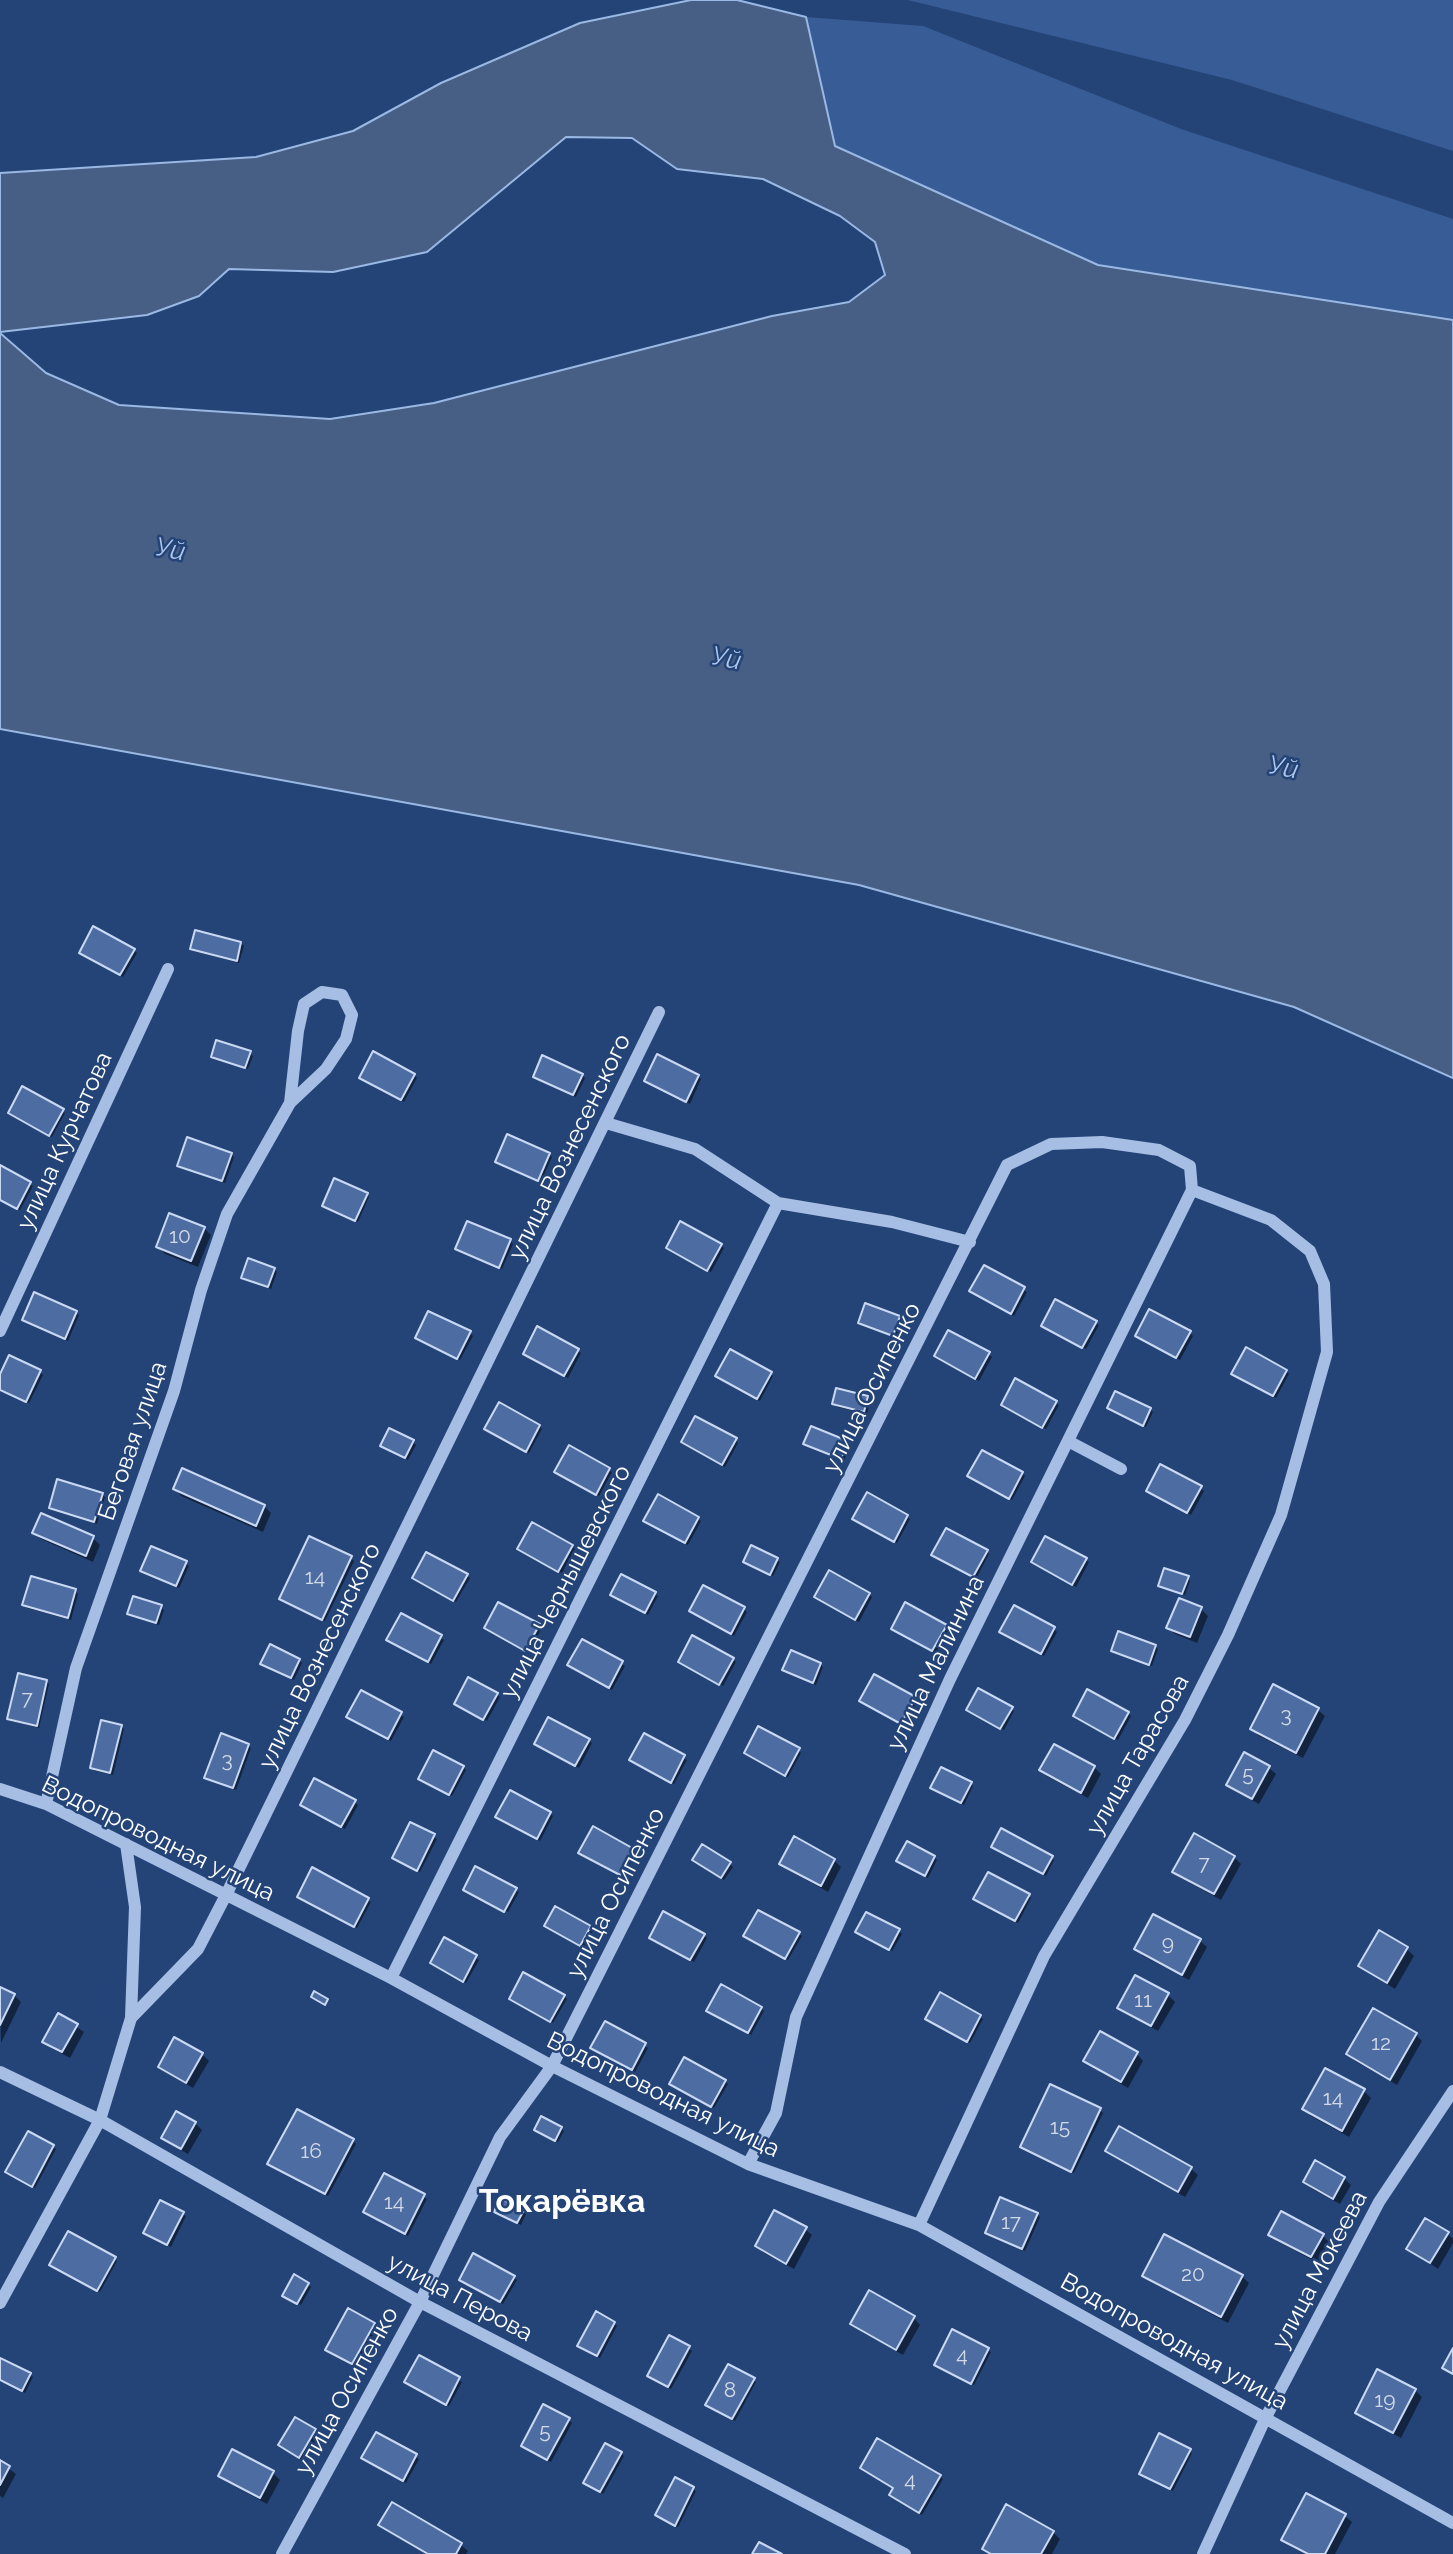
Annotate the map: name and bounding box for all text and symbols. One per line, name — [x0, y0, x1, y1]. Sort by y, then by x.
water label: Уй — [152, 532, 188, 568]
water label: Уй — [708, 641, 744, 677]
water label: Уй — [1265, 750, 1301, 786]
street label: улица Вознесенского — [503, 1029, 637, 1265]
street label: улица Курчатова — [11, 1047, 119, 1235]
house number: 10 — [169, 1224, 191, 1250]
street label: улица Осипенко — [817, 1298, 927, 1478]
street label: Беговая улица — [92, 1358, 174, 1524]
street label: улица Чернышевского — [495, 1461, 637, 1703]
street label: улица Вознесенского — [253, 1538, 387, 1774]
house number: 14 — [305, 1565, 325, 1591]
street label: улица Малинина — [881, 1571, 991, 1755]
street label: улица Тарасова — [1080, 1670, 1196, 1840]
house number: 7 — [21, 1686, 33, 1712]
house number: 3 — [1280, 1703, 1292, 1729]
house number: 3 — [221, 1748, 233, 1774]
house number: 5 — [1242, 1762, 1254, 1788]
street label: Водопроводная улица — [37, 1770, 279, 1908]
street label: улица Осипенко — [561, 1803, 671, 1983]
house number: 7 — [1198, 1851, 1210, 1877]
house number: 9 — [1162, 1931, 1174, 1957]
house number: 11 — [1134, 1988, 1152, 2014]
street label: Водопроводная улица — [542, 2026, 784, 2164]
house number: 12 — [1371, 2031, 1391, 2057]
house number: 14 — [1323, 2086, 1343, 2112]
house number: 15 — [1050, 2115, 1070, 2141]
house number: 16 — [300, 2139, 322, 2165]
district label: Токарёвка — [479, 2183, 645, 2221]
street label: улица Мокеева — [1266, 2186, 1374, 2354]
house number: 14 — [384, 2190, 404, 2216]
house number: 17 — [1001, 2210, 1021, 2236]
street label: улица Перова — [382, 2248, 538, 2348]
house number: 20 — [1181, 2262, 1205, 2288]
street label: Водопроводная улица — [1055, 2267, 1293, 2417]
street label: улица Осипенко — [289, 2302, 405, 2480]
house number: 4 — [956, 2343, 968, 2369]
house number: 8 — [724, 2378, 736, 2404]
house number: 19 — [1374, 2388, 1396, 2414]
house number: 5 — [539, 2419, 551, 2445]
house number: 4 — [904, 2468, 916, 2494]

